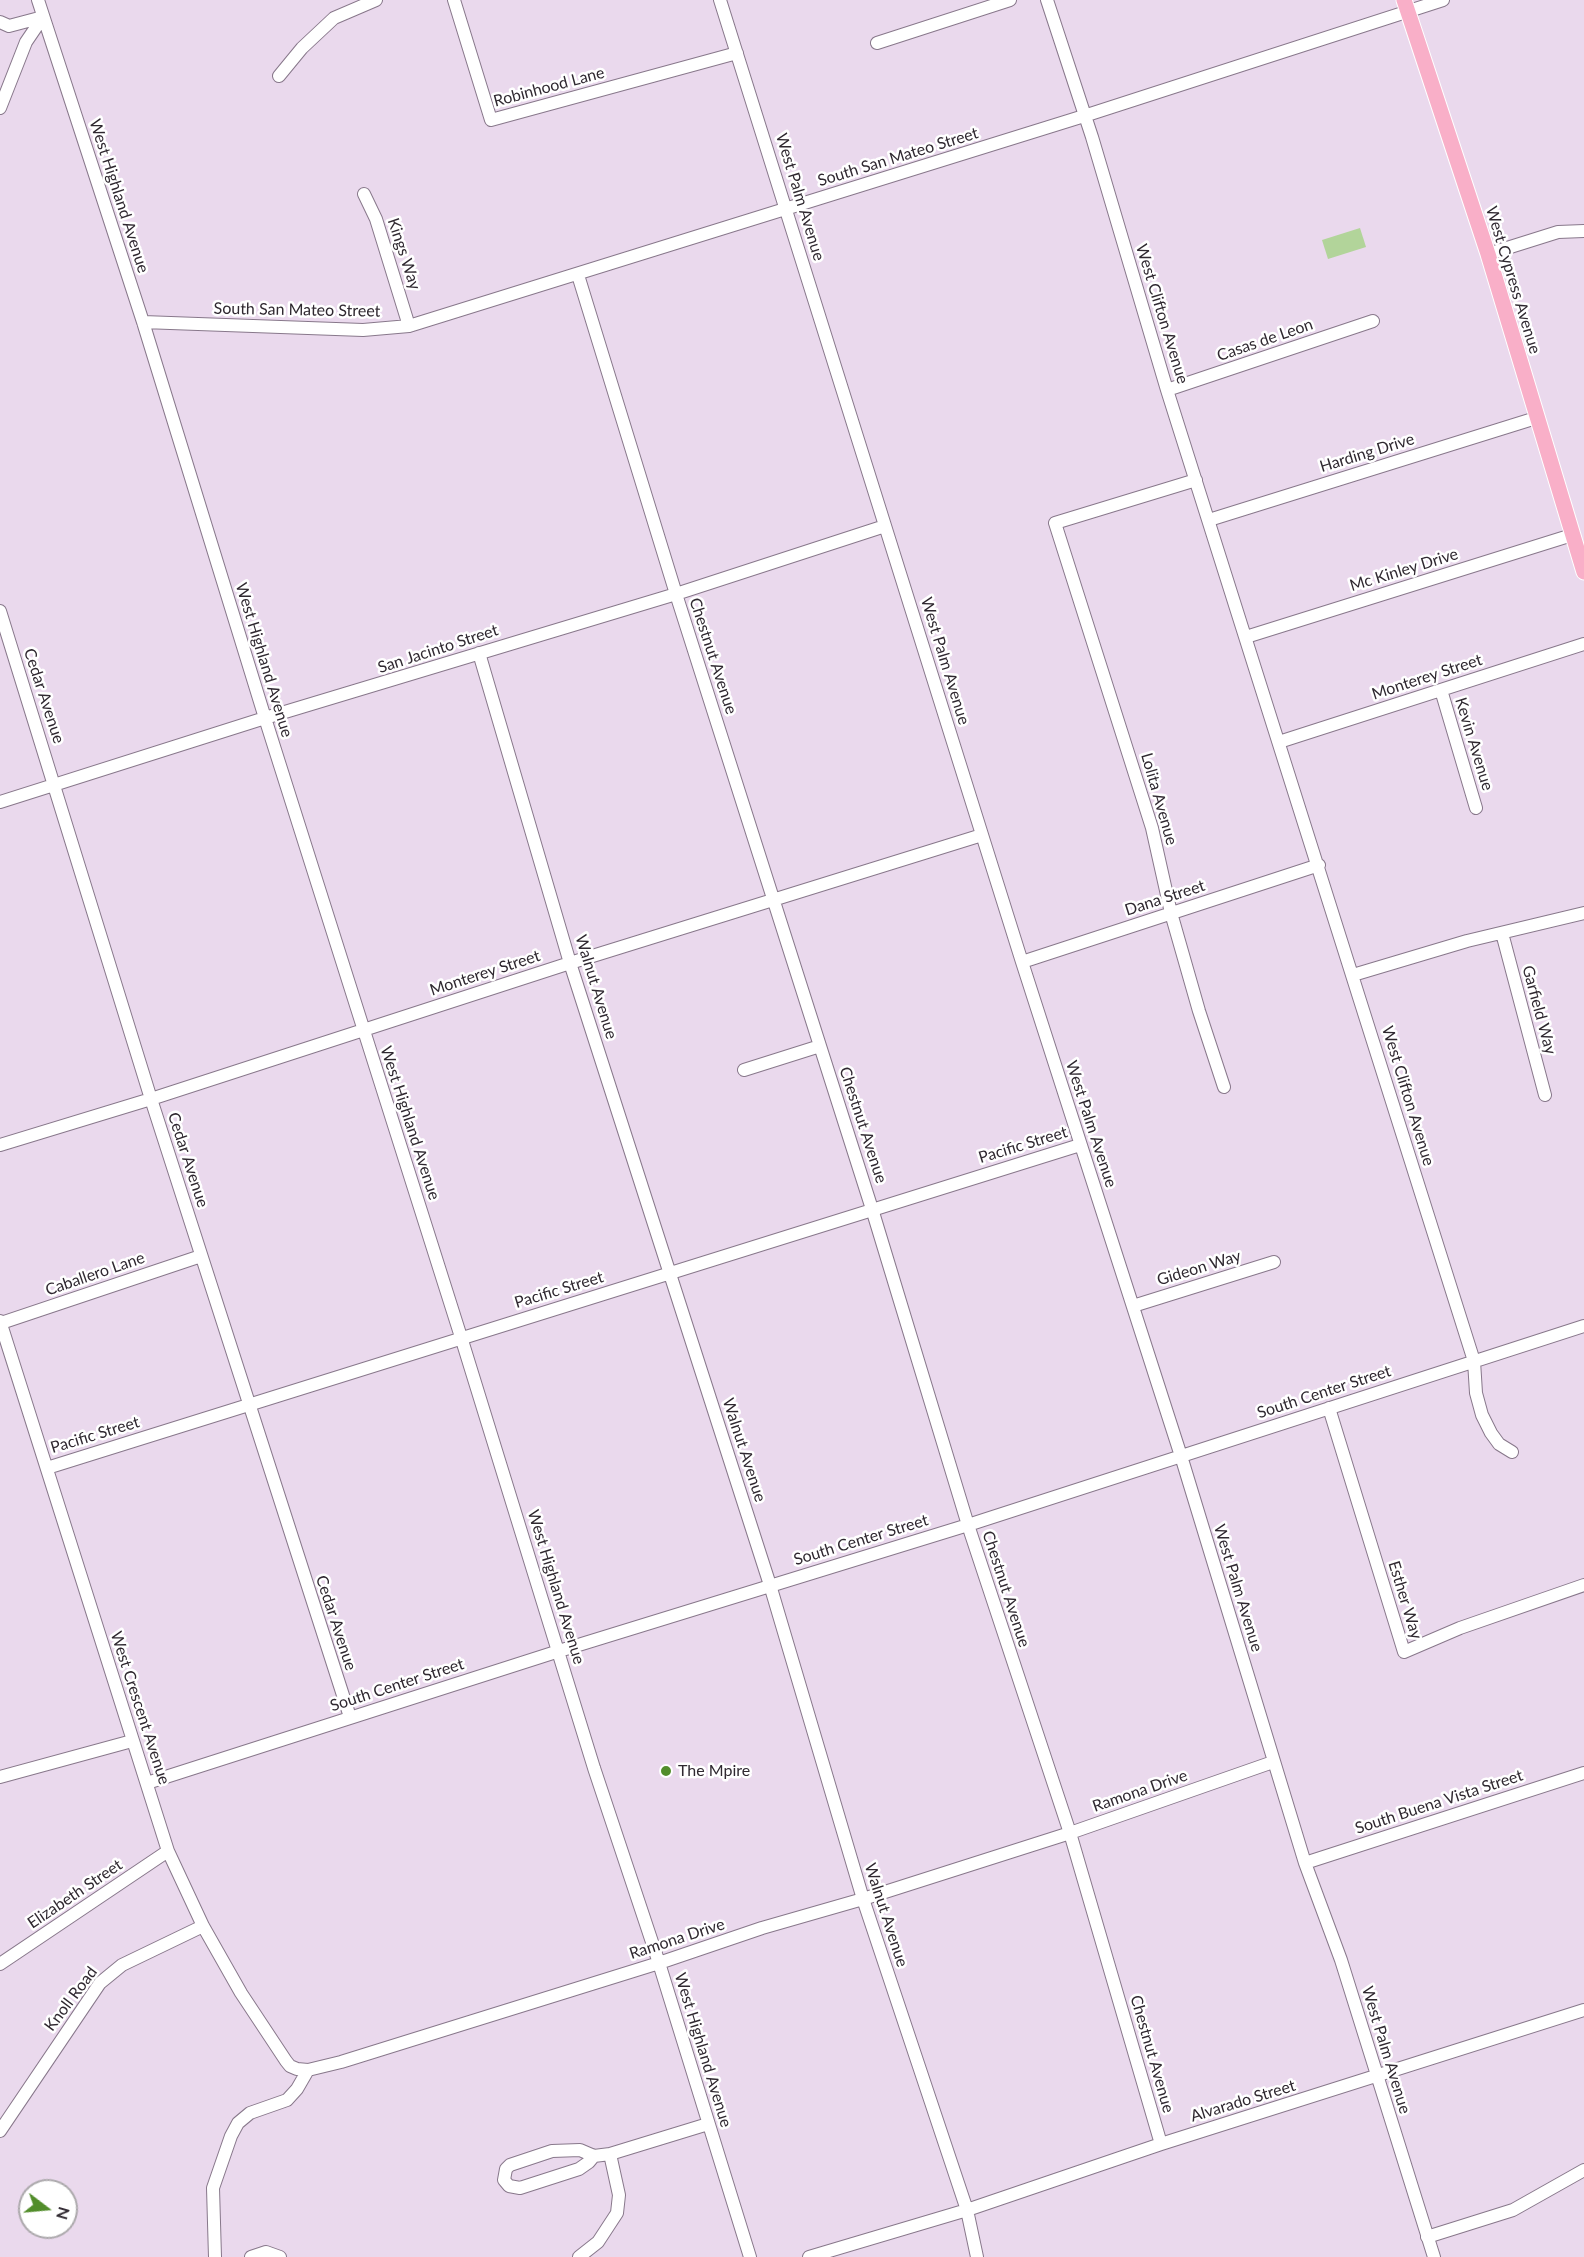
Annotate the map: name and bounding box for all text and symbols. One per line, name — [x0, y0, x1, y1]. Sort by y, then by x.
street label: Robinhood Lane — [491, 63, 607, 111]
street label: West Highland Avenue — [85, 117, 153, 275]
street label: South San Mateo Street — [815, 123, 981, 191]
street label: West Palm Avenue — [771, 131, 829, 263]
street label: West Cypress Avenue — [1481, 204, 1545, 356]
street label: Kings Way — [383, 216, 425, 292]
street label: West Clifton Avenue — [1132, 242, 1192, 386]
street label: South San Mateo Street — [213, 299, 381, 321]
street label: Casas de Leon — [1215, 315, 1315, 365]
street label: Harding Drive — [1317, 430, 1417, 476]
street label: Mc Kinley Drive — [1348, 544, 1460, 596]
street label: West Highland Avenue — [231, 580, 297, 740]
street label: Chestnut Avenue — [685, 595, 741, 717]
street label: West Palm Avenue — [916, 595, 974, 727]
street label: San Jacinto Street — [375, 621, 501, 677]
street label: Cedar Avenue — [20, 646, 68, 746]
street label: Monterey Street — [1369, 650, 1485, 704]
street label: Kevin Avenue — [1451, 695, 1497, 793]
street label: Lolita Avenue — [1137, 751, 1181, 847]
street label: Dana Street — [1123, 876, 1207, 920]
street label: Walnut Avenue — [571, 933, 621, 1041]
street label: Monterey Street — [427, 946, 543, 1000]
street label: Garfield Way — [1518, 963, 1560, 1057]
street label: West Clifton Avenue — [1378, 1024, 1438, 1168]
street label: West Highland Avenue — [376, 1044, 444, 1202]
street label: West Palm Avenue — [1061, 1058, 1121, 1190]
street label: Chestnut Avenue — [835, 1064, 891, 1186]
street label: Cedar Avenue — [164, 1110, 212, 1210]
street label: Pacific Street — [976, 1122, 1070, 1168]
street label: Gideon Way — [1155, 1246, 1243, 1290]
street label: Caballero Lane — [43, 1248, 147, 1300]
street label: Pacific Street — [512, 1267, 606, 1313]
street label: South Center Street — [1255, 1361, 1393, 1423]
street label: Walnut Avenue — [718, 1396, 770, 1504]
street label: Pacific Street — [48, 1412, 142, 1458]
street label: West Highland Avenue — [523, 1507, 589, 1667]
street label: South Center Street — [792, 1510, 930, 1570]
street label: West Palm Avenue — [1209, 1522, 1267, 1654]
street label: Chestnut Avenue — [978, 1528, 1034, 1650]
street label: Esther Way — [1384, 1559, 1426, 1641]
street label: Cedar Avenue — [312, 1573, 360, 1673]
street label: West Crescent Avenue — [106, 1629, 174, 1787]
street label: South Center Street — [328, 1654, 466, 1716]
place label: The Mpire — [678, 1761, 750, 1781]
marker: The Mpire — [659, 1764, 673, 1778]
street label: Ramona Drive — [1090, 1766, 1190, 1816]
street label: South Buena Vista Street — [1353, 1766, 1525, 1838]
street label: Elizabeth Street — [24, 1855, 126, 1933]
street label: Walnut Avenue — [860, 1861, 912, 1969]
street label: Ramona Drive — [627, 1915, 727, 1963]
street label: Knoll Road — [41, 1963, 101, 2035]
street label: West Highland Avenue — [670, 1970, 736, 2130]
street label: West Palm Avenue — [1357, 1984, 1415, 2116]
street label: Chestnut Avenue — [1126, 1993, 1178, 2115]
street label: Alvarado Street — [1188, 2076, 1298, 2126]
north arrow — [18, 2179, 78, 2239]
text: N — [53, 2205, 75, 2222]

